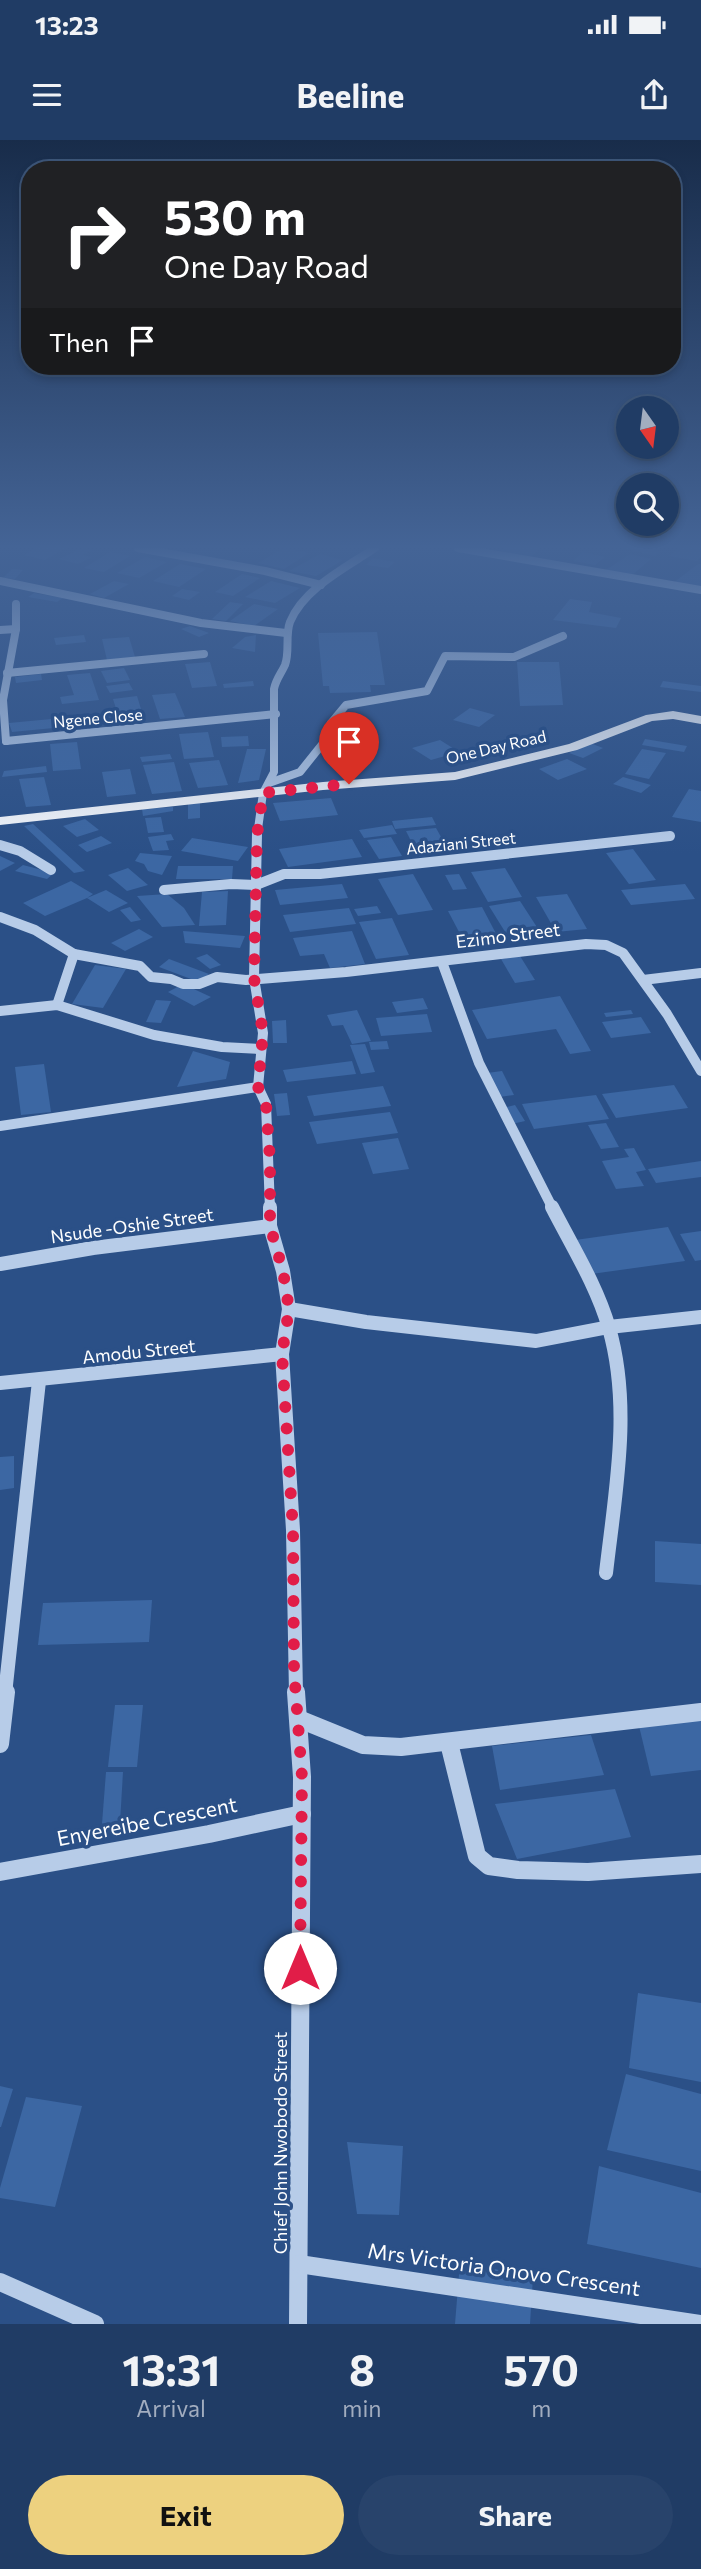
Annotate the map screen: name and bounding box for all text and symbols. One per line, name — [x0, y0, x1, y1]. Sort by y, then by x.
text: 13:23 — [35, 9, 99, 40]
text: Beeline — [297, 75, 404, 115]
icon: menu — [28, 76, 66, 114]
icon: share — [635, 76, 673, 114]
text: 530 m — [164, 185, 306, 245]
icon: right — [49, 189, 140, 280]
text: One Day Road — [164, 245, 369, 285]
icon: arrive — [123, 322, 161, 360]
text: Then — [49, 326, 109, 357]
north arrow — [616, 396, 679, 458]
map controls — [616, 396, 679, 536]
button: search — [616, 473, 679, 536]
street label: Ngene Close — [52, 704, 144, 731]
pin — [319, 712, 379, 784]
icon: arrive — [330, 723, 368, 761]
street label: One Day Road — [444, 726, 548, 767]
street label: Adaziani Street — [405, 827, 517, 858]
street label: Ezimo Street — [454, 918, 561, 952]
street label: Nsude -Oshie Street — [49, 1203, 215, 1247]
street label: Amodu Street — [81, 1334, 197, 1368]
street label: Enyereibe Crescent — [55, 1791, 239, 1850]
position arrow — [263, 1931, 337, 2005]
street label: Chief John Nwobodo Street — [269, 2032, 291, 2254]
street label: Mrs Victoria Onovo Crescent — [366, 2237, 642, 2300]
text: 13:31 — [122, 2343, 220, 2395]
text: 8 — [349, 2343, 375, 2395]
text: 570 — [504, 2343, 579, 2395]
text: Arrival — [136, 2394, 206, 2422]
text: min — [342, 2394, 381, 2422]
text: m — [531, 2394, 551, 2422]
button: Exit — [28, 2475, 344, 2555]
button: Share — [358, 2475, 673, 2555]

